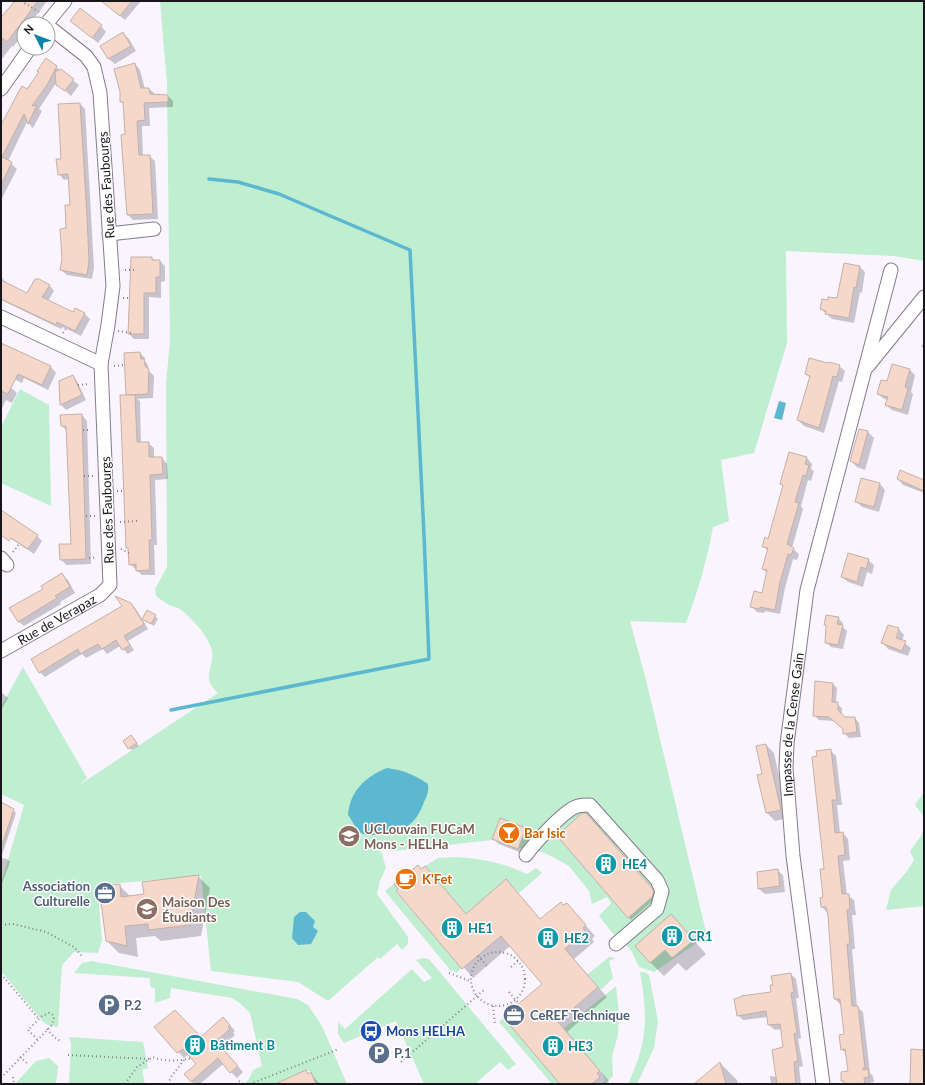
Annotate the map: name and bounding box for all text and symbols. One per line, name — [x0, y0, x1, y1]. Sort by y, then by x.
north arrow — [16, 16, 56, 56]
text: N — [21, 21, 36, 36]
street label: Rue des Faubourgs — [94, 130, 118, 239]
street label: Rue des Faubourgs — [97, 456, 117, 564]
street label: Rue de Verapaz — [15, 591, 99, 648]
street label: Impasse de la Cense Gain — [778, 652, 807, 797]
bar icon: Bar Isic — [496, 820, 522, 846]
place label: UCLouvain FUCaM Mons - HELHa — [364, 821, 475, 852]
school or university icon: UCLouvain FUCaM Mons - HELHa — [336, 823, 362, 849]
place label: Bar Isic — [524, 825, 566, 841]
building icon: HE4 — [593, 851, 619, 877]
place label: HE4 — [622, 856, 647, 872]
cafe icon: K'Fet — [393, 866, 419, 892]
place label: K'Fet — [422, 871, 452, 887]
place label: Association Culturelle — [22, 878, 90, 909]
office icon: Association Culturelle — [92, 880, 118, 906]
place label: Maison Des Étudiants — [162, 894, 230, 925]
school or university icon: Maison Des Étudiants — [134, 896, 160, 922]
building icon: HE1 — [439, 915, 465, 941]
place label: HE1 — [468, 920, 493, 936]
building icon: CR1 — [659, 923, 685, 949]
building icon: HE2 — [535, 925, 561, 951]
place label: CR1 — [688, 928, 713, 944]
place label: HE2 — [564, 930, 589, 946]
parking icon: P.2 — [96, 992, 122, 1018]
place label: P.2 — [124, 997, 141, 1013]
office icon: CeREF Technique — [501, 1002, 527, 1028]
place label: CeREF Technique — [530, 1007, 630, 1023]
bus stop icon: Mons HELHA — [358, 1018, 384, 1044]
place label: Mons HELHA — [386, 1023, 466, 1039]
building icon: Bâtiment B — [182, 1032, 208, 1058]
building icon: HE3 — [540, 1033, 566, 1059]
place label: Bâtiment B — [210, 1037, 275, 1053]
place label: HE3 — [568, 1038, 593, 1054]
parking icon: P.1 — [366, 1040, 392, 1066]
place label: P.1 — [394, 1045, 411, 1061]

